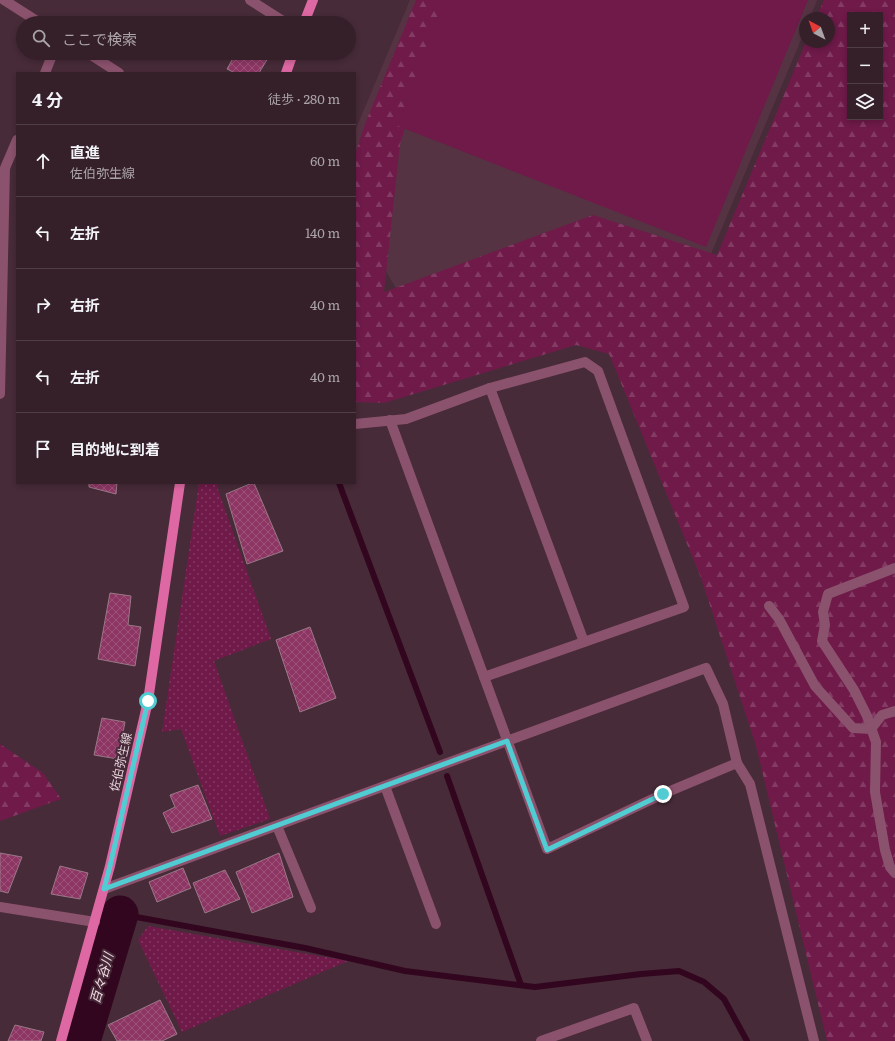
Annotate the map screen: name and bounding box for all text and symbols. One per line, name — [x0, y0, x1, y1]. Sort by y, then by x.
north arrow — [799, 12, 835, 48]
map controls — [847, 12, 883, 120]
button: + — [847, 12, 883, 48]
search box — [16, 16, 356, 60]
icon: search — [30, 27, 52, 49]
text: ここで検索 — [62, 27, 137, 50]
button: − — [847, 48, 883, 84]
button: layers — [847, 84, 883, 120]
text: 4 分 — [32, 86, 63, 111]
text: 徒歩 · 280 m — [268, 89, 340, 108]
text: 直進 — [70, 140, 100, 163]
icon: ahead — [32, 150, 54, 172]
text: 60 m — [310, 151, 340, 170]
text: 佐伯弥生線 — [70, 163, 135, 182]
text: 左折 — [70, 221, 100, 244]
icon: left — [32, 222, 54, 244]
text: 140 m — [305, 223, 340, 242]
text: 右折 — [70, 293, 100, 316]
icon: right — [32, 294, 54, 316]
text: 40 m — [310, 295, 340, 314]
text: 左折 — [70, 365, 100, 388]
icon: left — [32, 366, 54, 388]
text: 40 m — [310, 367, 340, 386]
text: 目的地に到着 — [70, 437, 160, 460]
icon: arrive — [32, 438, 54, 460]
route start — [139, 692, 157, 710]
street label: 佐伯弥生線 — [104, 731, 136, 793]
route end — [654, 785, 672, 803]
water label: 百々谷川 — [85, 948, 118, 1006]

